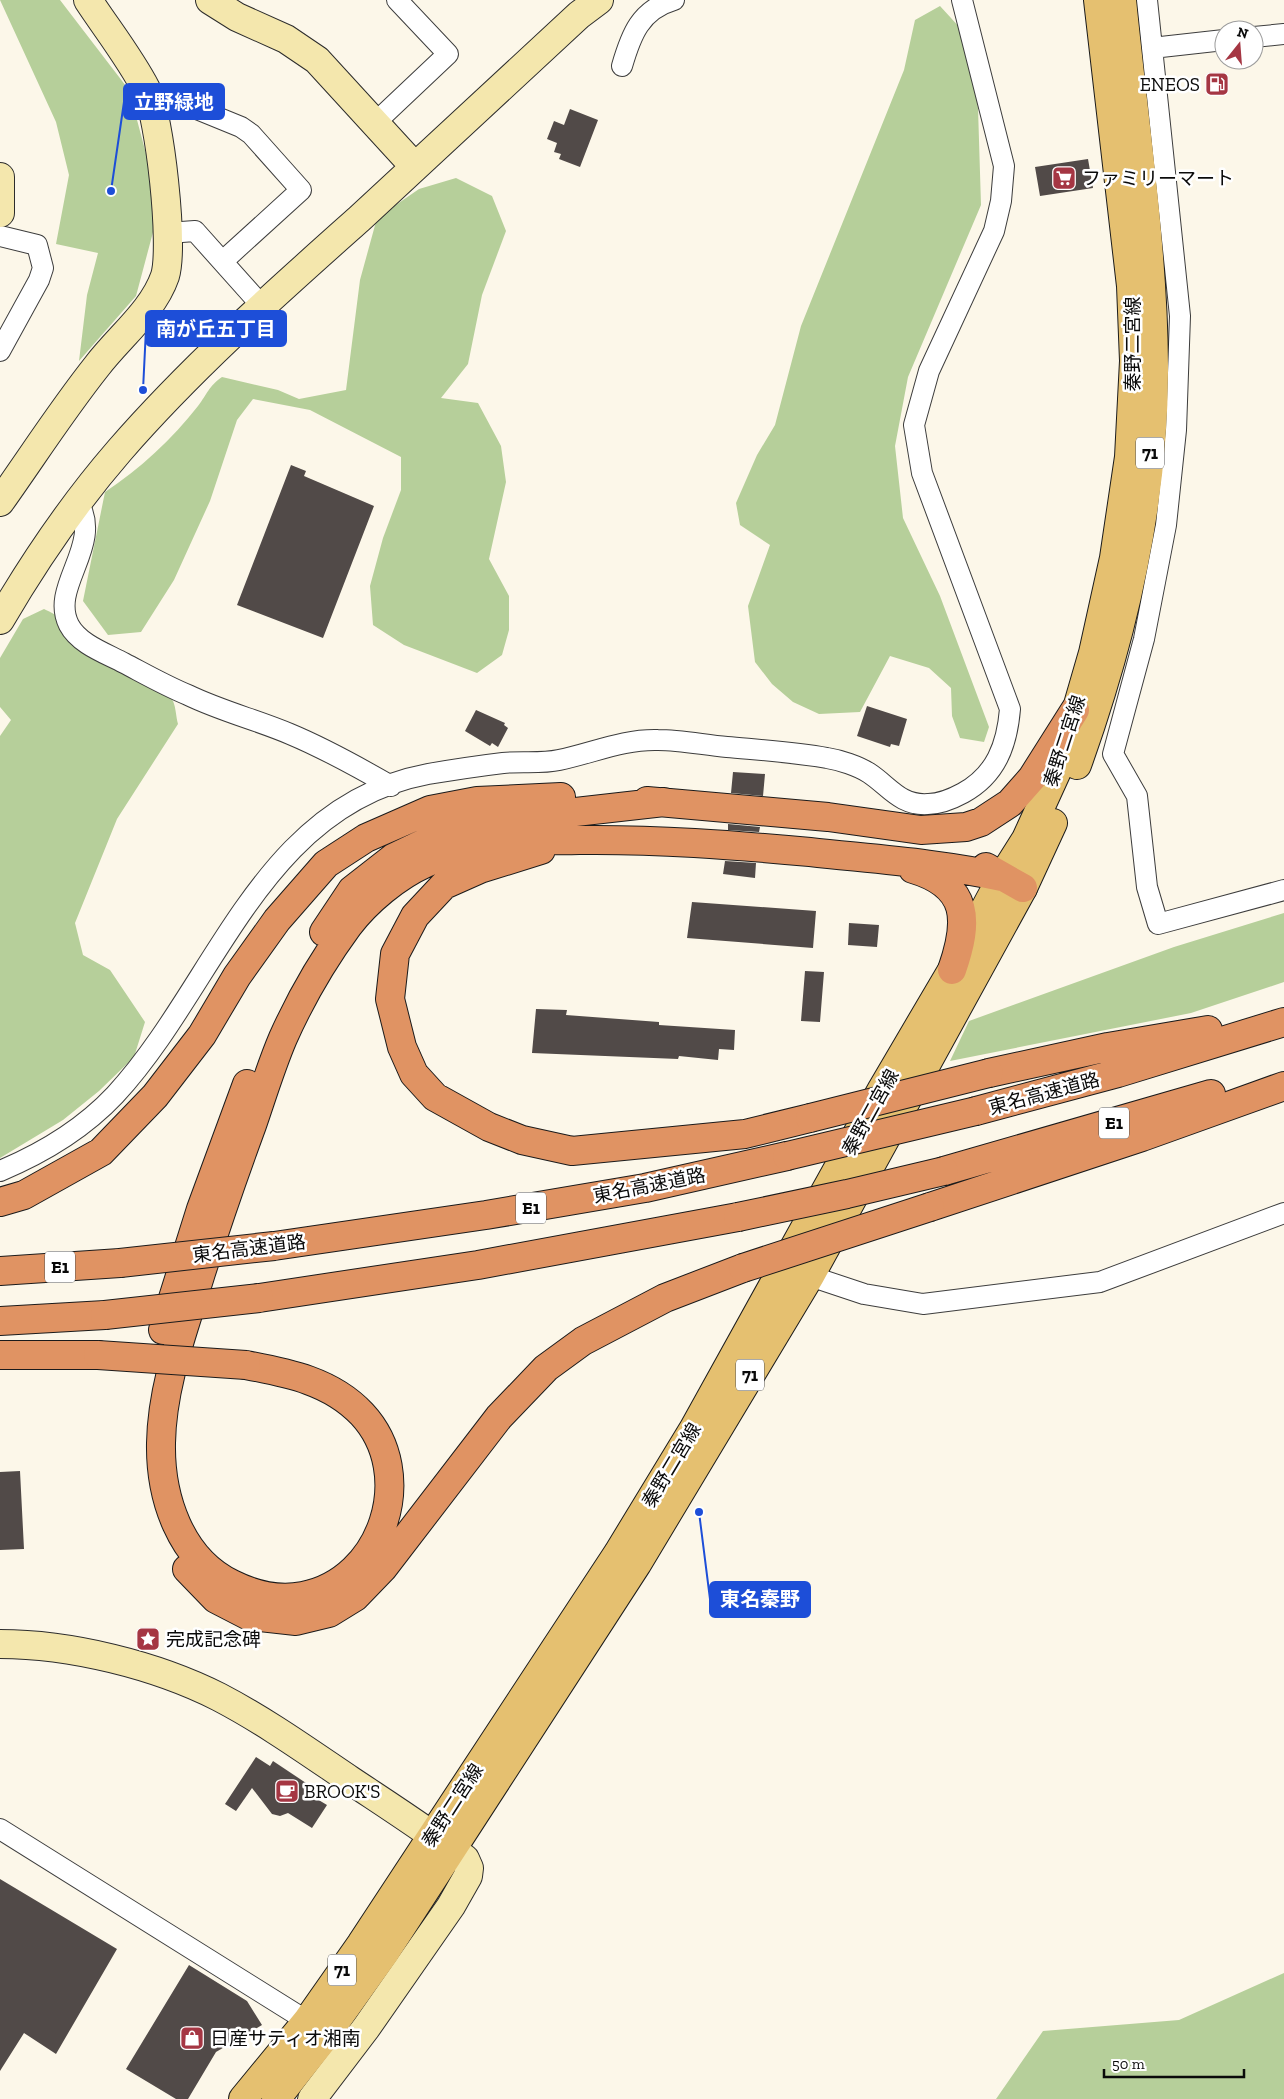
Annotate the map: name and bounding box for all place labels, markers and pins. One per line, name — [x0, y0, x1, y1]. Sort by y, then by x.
fuel station icon: ENEOS — [1204, 71, 1230, 97]
place label: ENEOS — [1140, 73, 1200, 96]
callout: 立野緑地 — [124, 84, 224, 119]
supermarket icon: ファミリーマート — [1051, 165, 1077, 191]
place label: ファミリーマート — [1082, 167, 1234, 190]
callout: 南が丘五丁目 — [146, 311, 286, 346]
callout: 東名秦野 — [710, 1582, 810, 1617]
place icon: 完成記念碑 — [135, 1626, 161, 1652]
place label: 完成記念碑 — [166, 1628, 261, 1651]
cafe icon: BROOK'S — [274, 1778, 300, 1804]
place label: BROOK'S — [304, 1780, 380, 1803]
shop icon: 日産サティオ湘南 — [179, 2025, 205, 2051]
place label: 日産サティオ湘南 — [210, 2027, 361, 2050]

